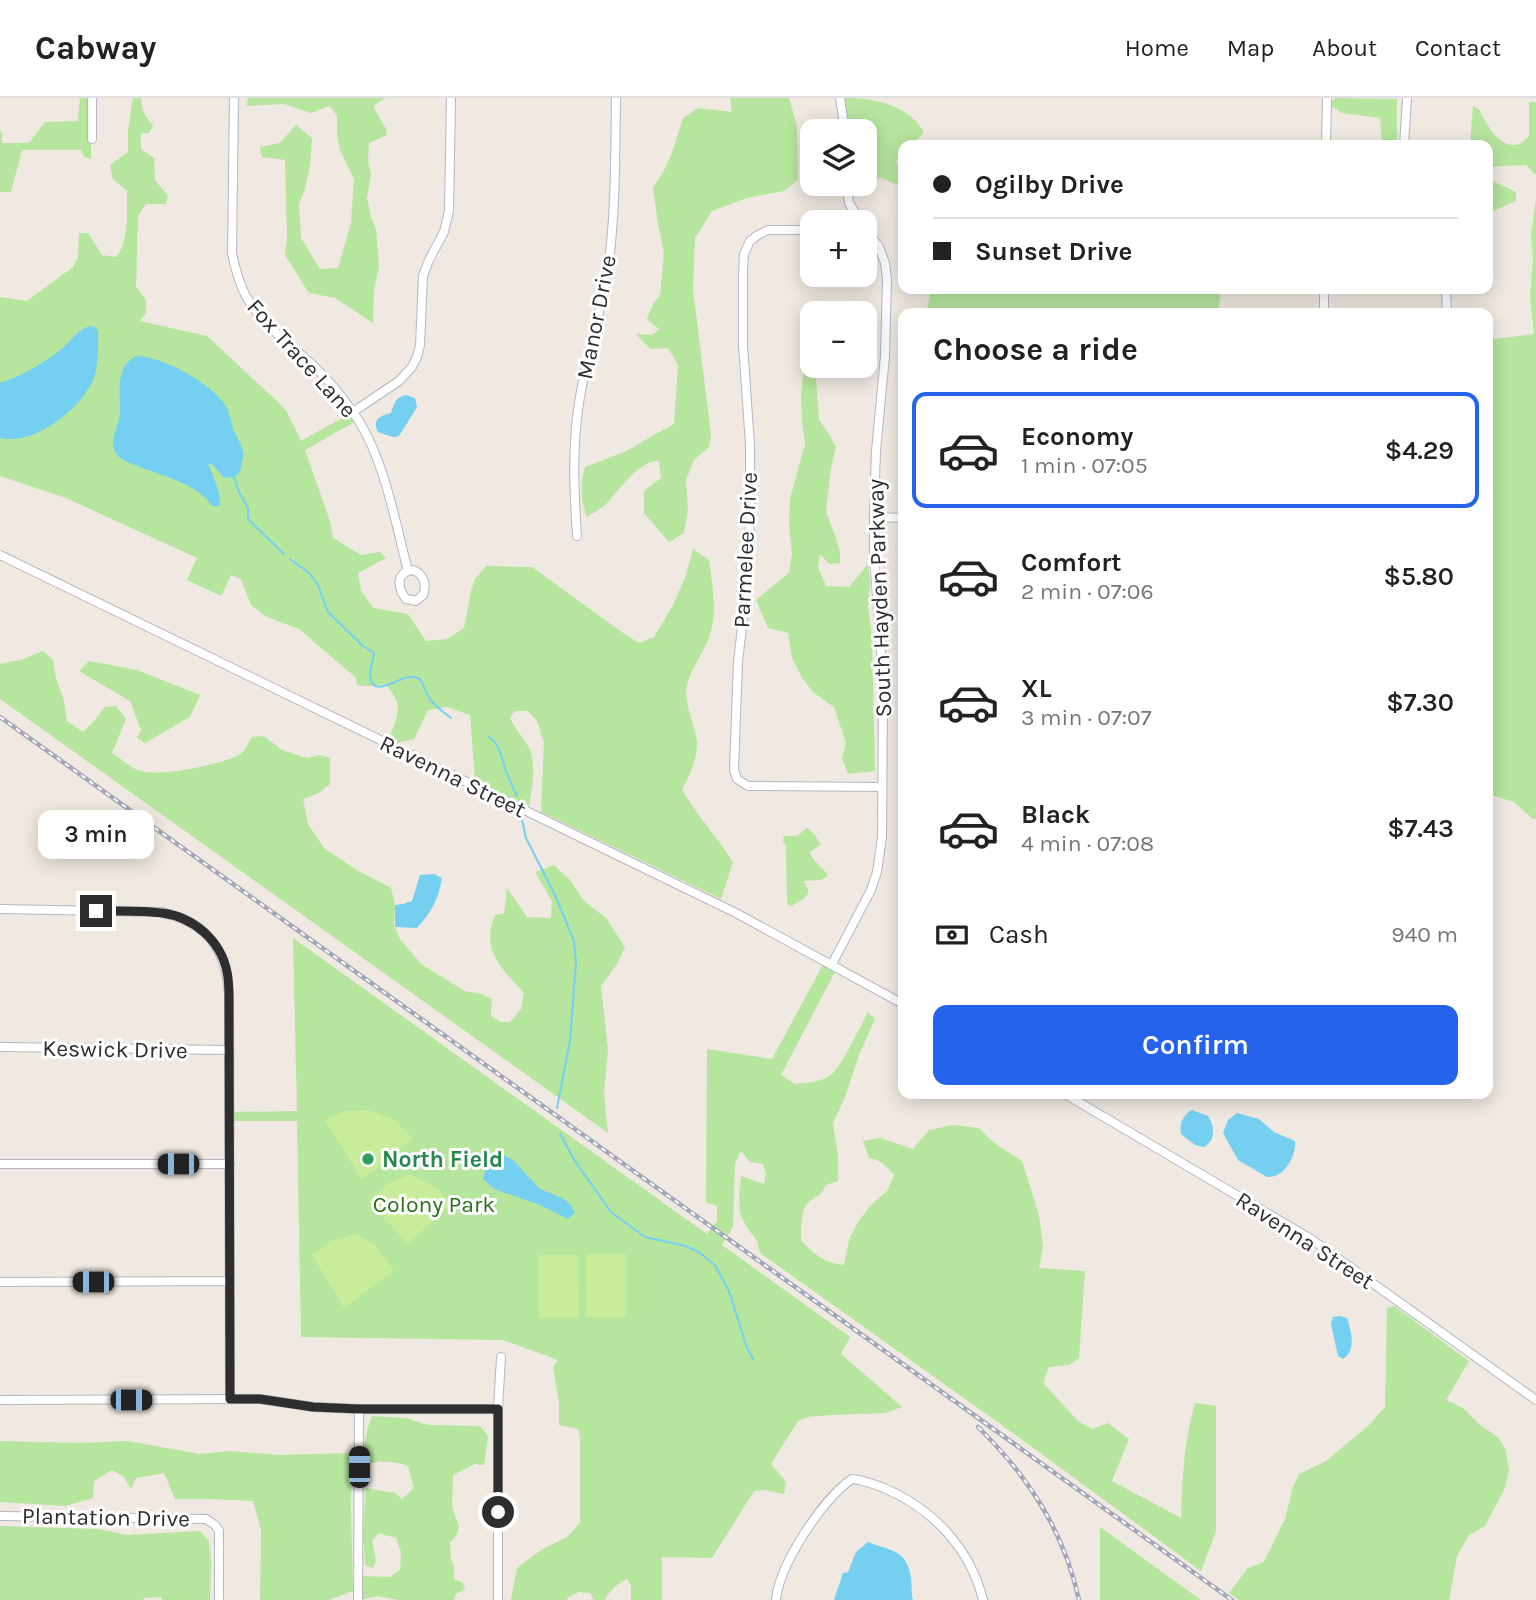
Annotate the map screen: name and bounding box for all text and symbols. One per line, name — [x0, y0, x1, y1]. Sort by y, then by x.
text: Cabway — [35, 29, 156, 67]
text: Home — [1125, 34, 1189, 62]
text: Map — [1227, 34, 1274, 62]
text: About — [1312, 34, 1377, 62]
text: Contact — [1415, 34, 1501, 62]
map controls — [800, 119, 877, 378]
button: layers — [800, 119, 877, 196]
text: Ogilby Drive — [975, 169, 1124, 200]
button: + — [800, 210, 877, 287]
text: Sunset Drive — [975, 236, 1132, 267]
street label: Manor Drive — [571, 253, 622, 382]
street label: Fox Trace Lane — [241, 293, 362, 423]
button: − — [800, 301, 877, 378]
text: Choose a ride — [933, 331, 1138, 368]
icon: car — [937, 419, 1000, 482]
text: Economy — [1021, 421, 1133, 452]
text: $4.29 — [1385, 435, 1454, 466]
text: 1 min · 07:05 — [1021, 452, 1148, 479]
street label: Parmelee Drive — [728, 471, 763, 629]
street label: South Hayden Parkway — [862, 478, 897, 718]
icon: car — [937, 545, 1000, 608]
text: Comfort — [1021, 547, 1122, 578]
text: $5.80 — [1383, 561, 1454, 592]
text: 2 min · 07:06 — [1021, 578, 1154, 605]
icon: car — [937, 671, 1000, 734]
text: XL — [1021, 673, 1052, 704]
text: $7.30 — [1386, 687, 1454, 718]
text: 3 min · 07:07 — [1021, 704, 1152, 731]
street label: Ravenna Street — [375, 729, 531, 824]
icon: car — [937, 797, 1000, 860]
text: Black — [1021, 799, 1090, 830]
callout: 3 min — [38, 810, 154, 858]
text: $7.43 — [1387, 813, 1454, 844]
text: 3 min — [64, 821, 128, 848]
text: 4 min · 07:08 — [1021, 830, 1154, 857]
route end — [80, 895, 112, 927]
icon: cash — [933, 916, 971, 954]
text: Cash — [989, 919, 1049, 950]
text: 940 m — [1391, 921, 1458, 948]
button: Confirm — [933, 1005, 1458, 1085]
street label: Keswick Drive — [42, 1035, 188, 1064]
place label: North Field — [382, 1146, 503, 1173]
marker: North Field — [360, 1151, 376, 1167]
car — [158, 1154, 200, 1175]
street label: Ravenna Street — [1231, 1186, 1379, 1295]
park label: Colony Park — [373, 1191, 495, 1218]
car — [73, 1272, 115, 1293]
car — [111, 1390, 153, 1411]
car — [349, 1446, 370, 1488]
route start — [482, 1496, 514, 1528]
street label: Plantation Drive — [22, 1503, 190, 1532]

